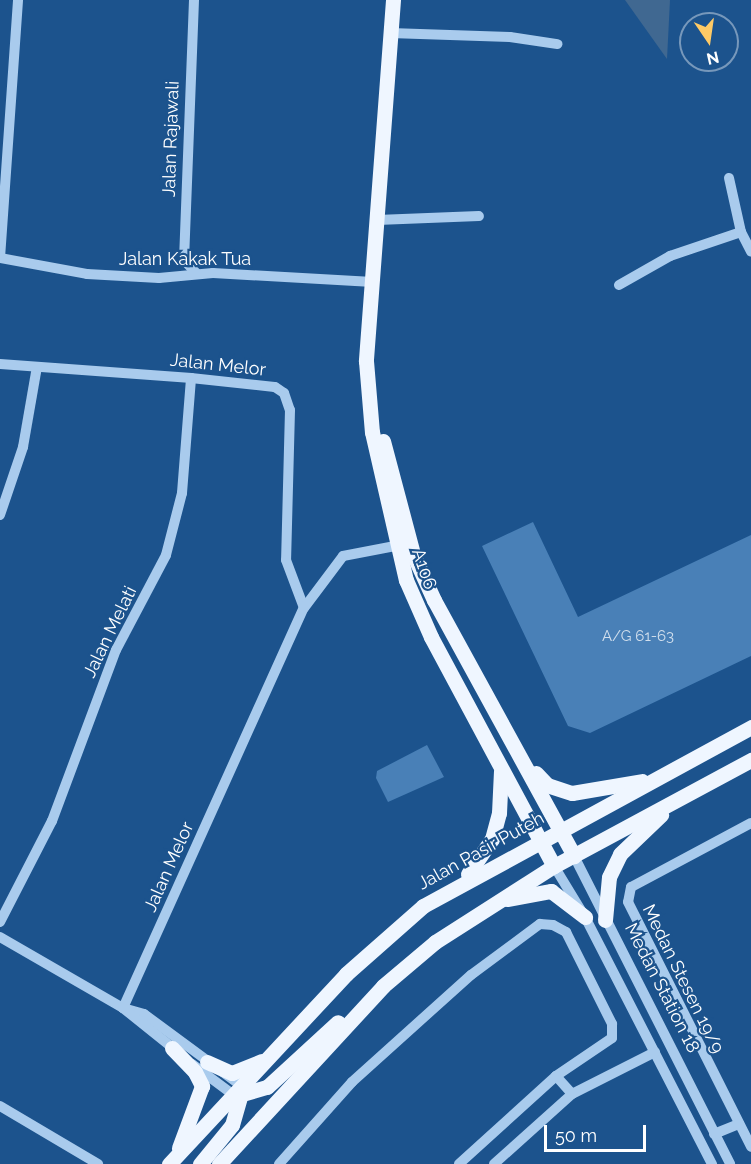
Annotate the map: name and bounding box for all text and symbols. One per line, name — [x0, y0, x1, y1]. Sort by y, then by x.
north arrow — [679, 12, 739, 72]
text: N — [705, 47, 721, 69]
street label: Jalan Rajawali — [158, 81, 184, 197]
street label: Jalan Kakak Tua — [119, 248, 251, 270]
street label: Jalan Melor — [169, 349, 267, 381]
street label: A106 — [407, 546, 441, 592]
street label: Jalan Melati — [79, 583, 141, 681]
house number: A/G 61-63 — [602, 628, 674, 646]
street label: Jalan Pasir Puteh — [414, 807, 548, 895]
street label: Jalan Melor — [140, 819, 198, 915]
street label: Medan Stesen 19/9 — [638, 901, 728, 1057]
street label: Medan Station 18 — [620, 919, 704, 1057]
scale bar — [547, 1113, 649, 1151]
text: 50 m — [555, 1125, 597, 1146]

